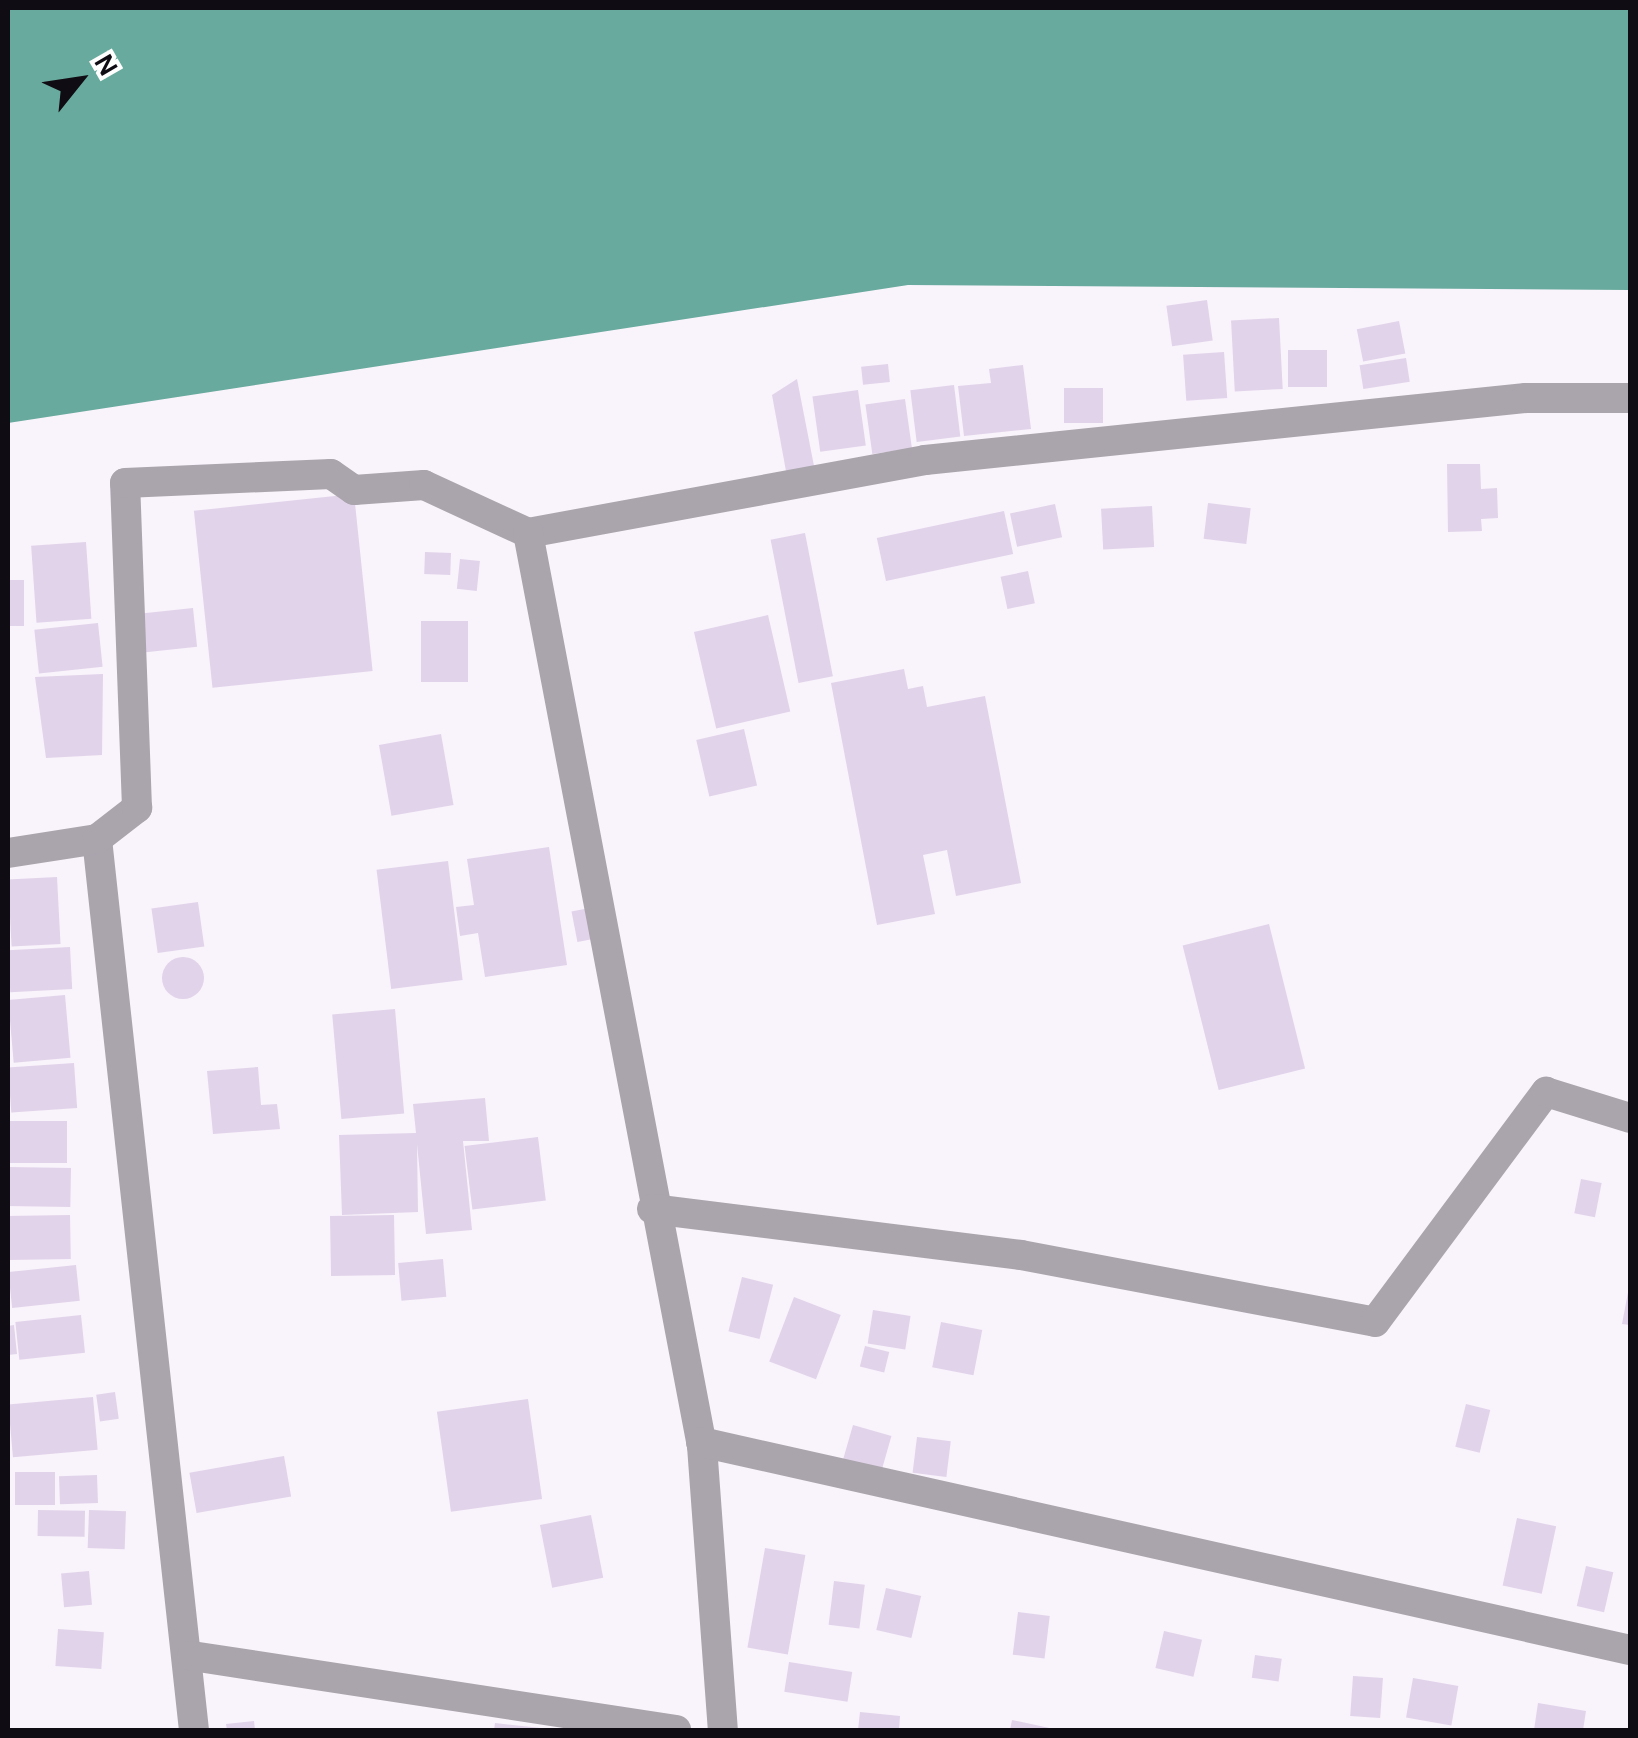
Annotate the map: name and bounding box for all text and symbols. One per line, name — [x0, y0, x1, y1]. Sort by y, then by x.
north arrow — [30, 30, 130, 130]
text: N — [87, 48, 126, 82]

